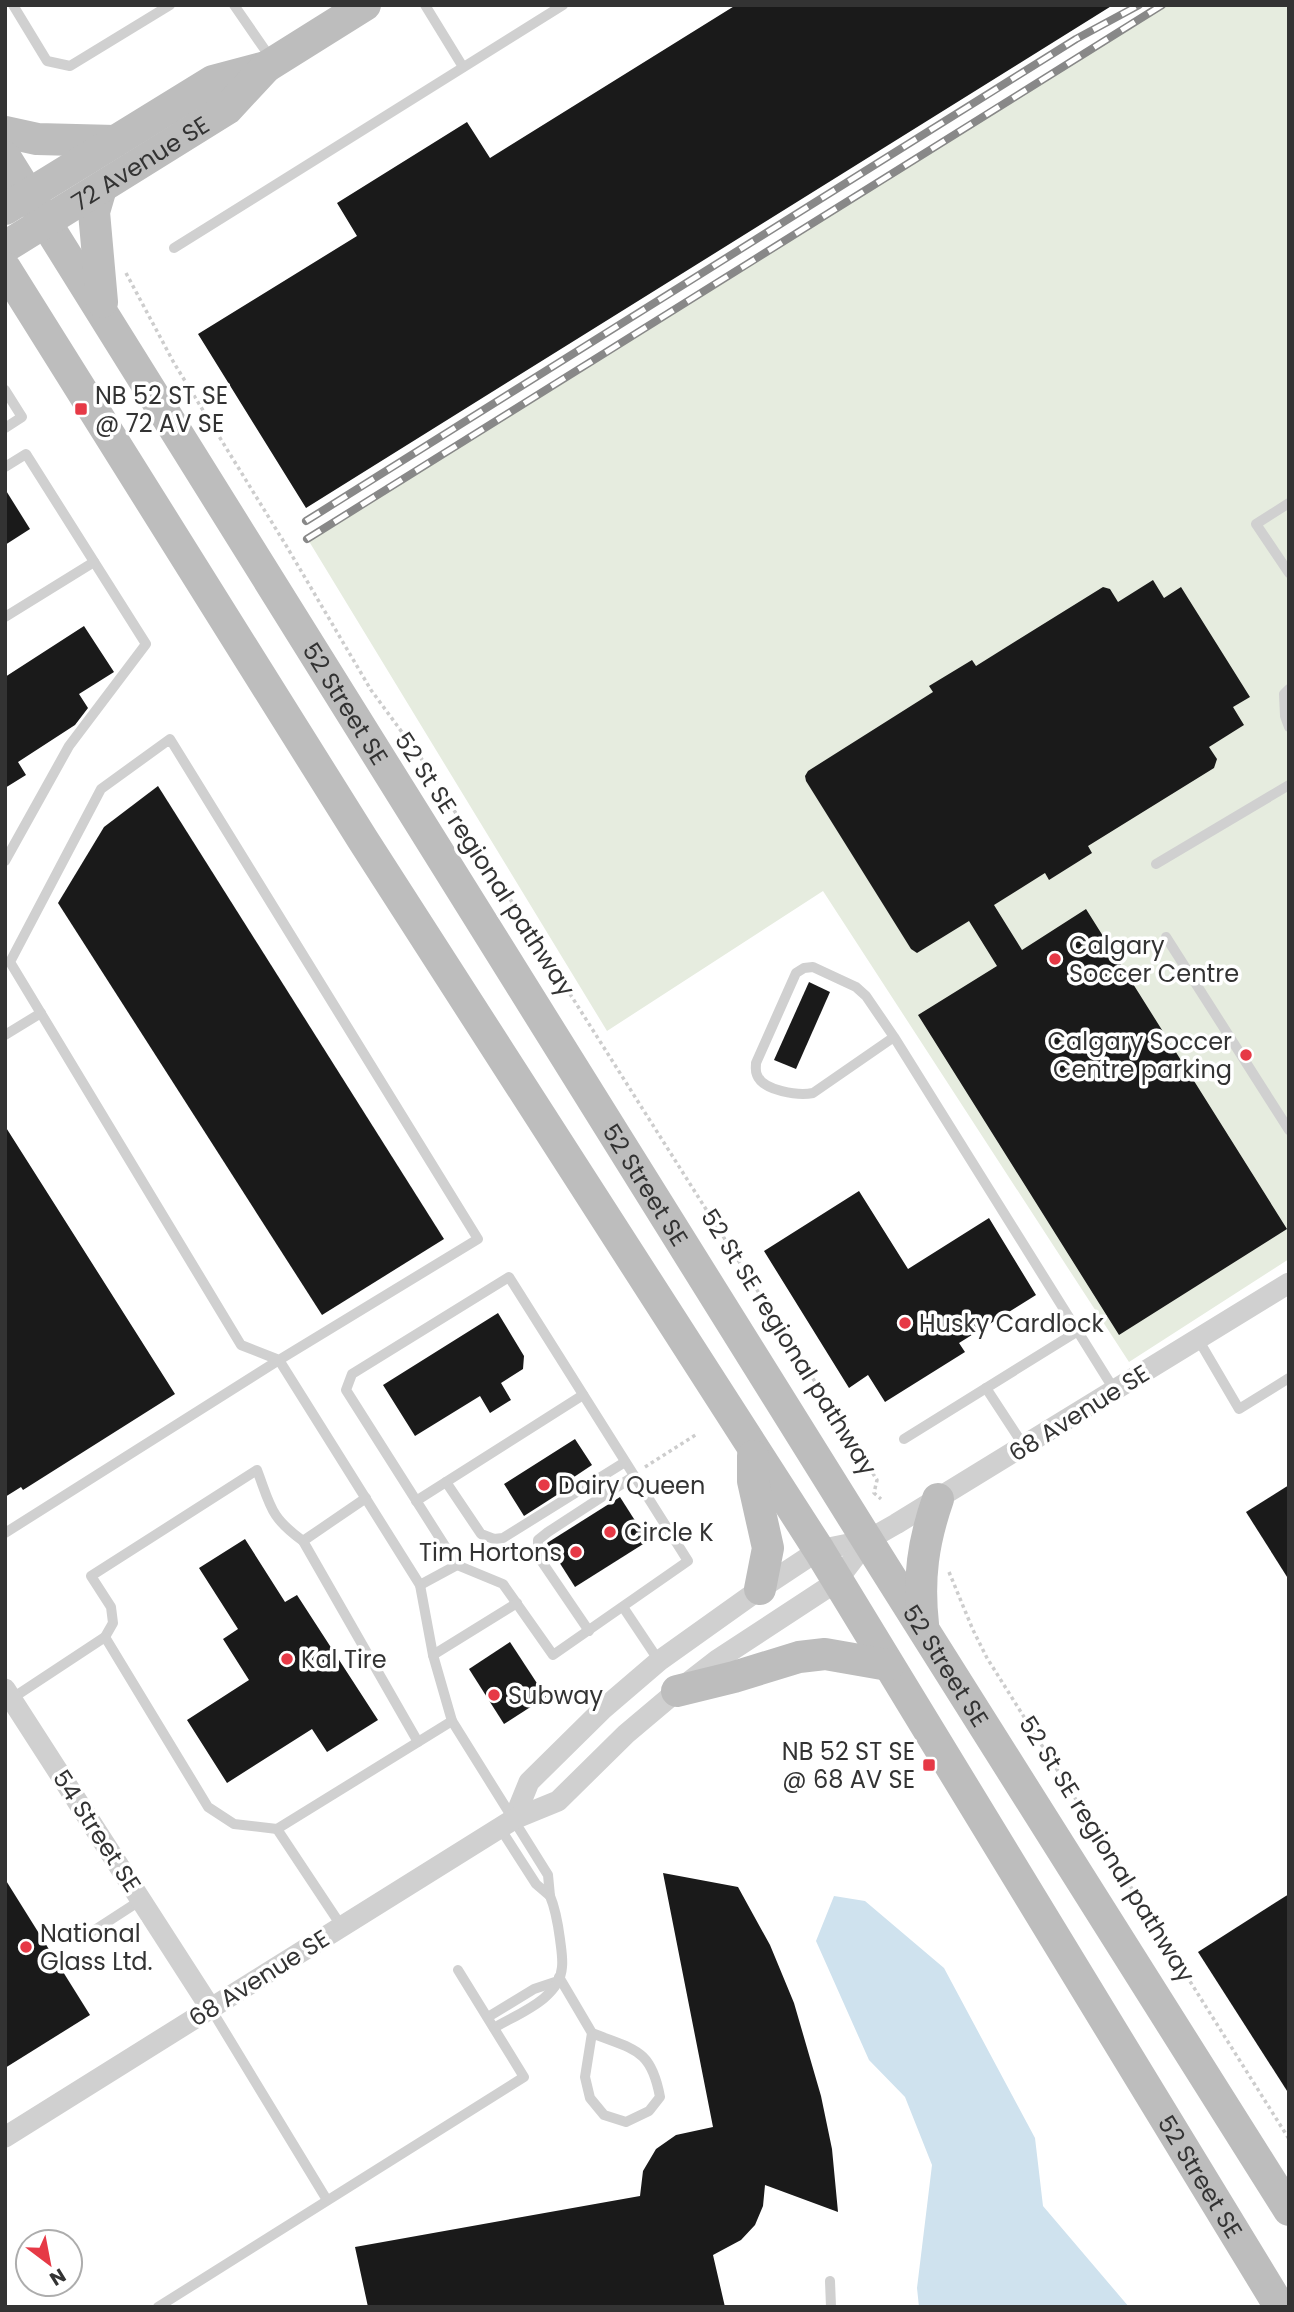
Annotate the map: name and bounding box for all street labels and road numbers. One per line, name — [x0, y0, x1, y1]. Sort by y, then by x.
street label: 72 Avenue SE — [65, 108, 215, 218]
street label: 52 Street SE — [295, 636, 396, 771]
street label: 52 St SE regional pathway — [387, 726, 583, 1003]
street label: 52 Street SE — [595, 1117, 696, 1252]
street label: 52 St SE regional pathway — [693, 1202, 885, 1482]
street label: 68 Avenue SE — [1003, 1357, 1155, 1469]
street label: 52 Street SE — [895, 1598, 997, 1733]
street label: 52 St SE regional pathway — [1011, 1709, 1203, 1989]
street label: 54 Street SE — [45, 1763, 149, 1899]
street label: 68 Avenue SE — [183, 1922, 335, 2034]
street label: 52 Street SE — [1150, 2109, 1251, 2244]

